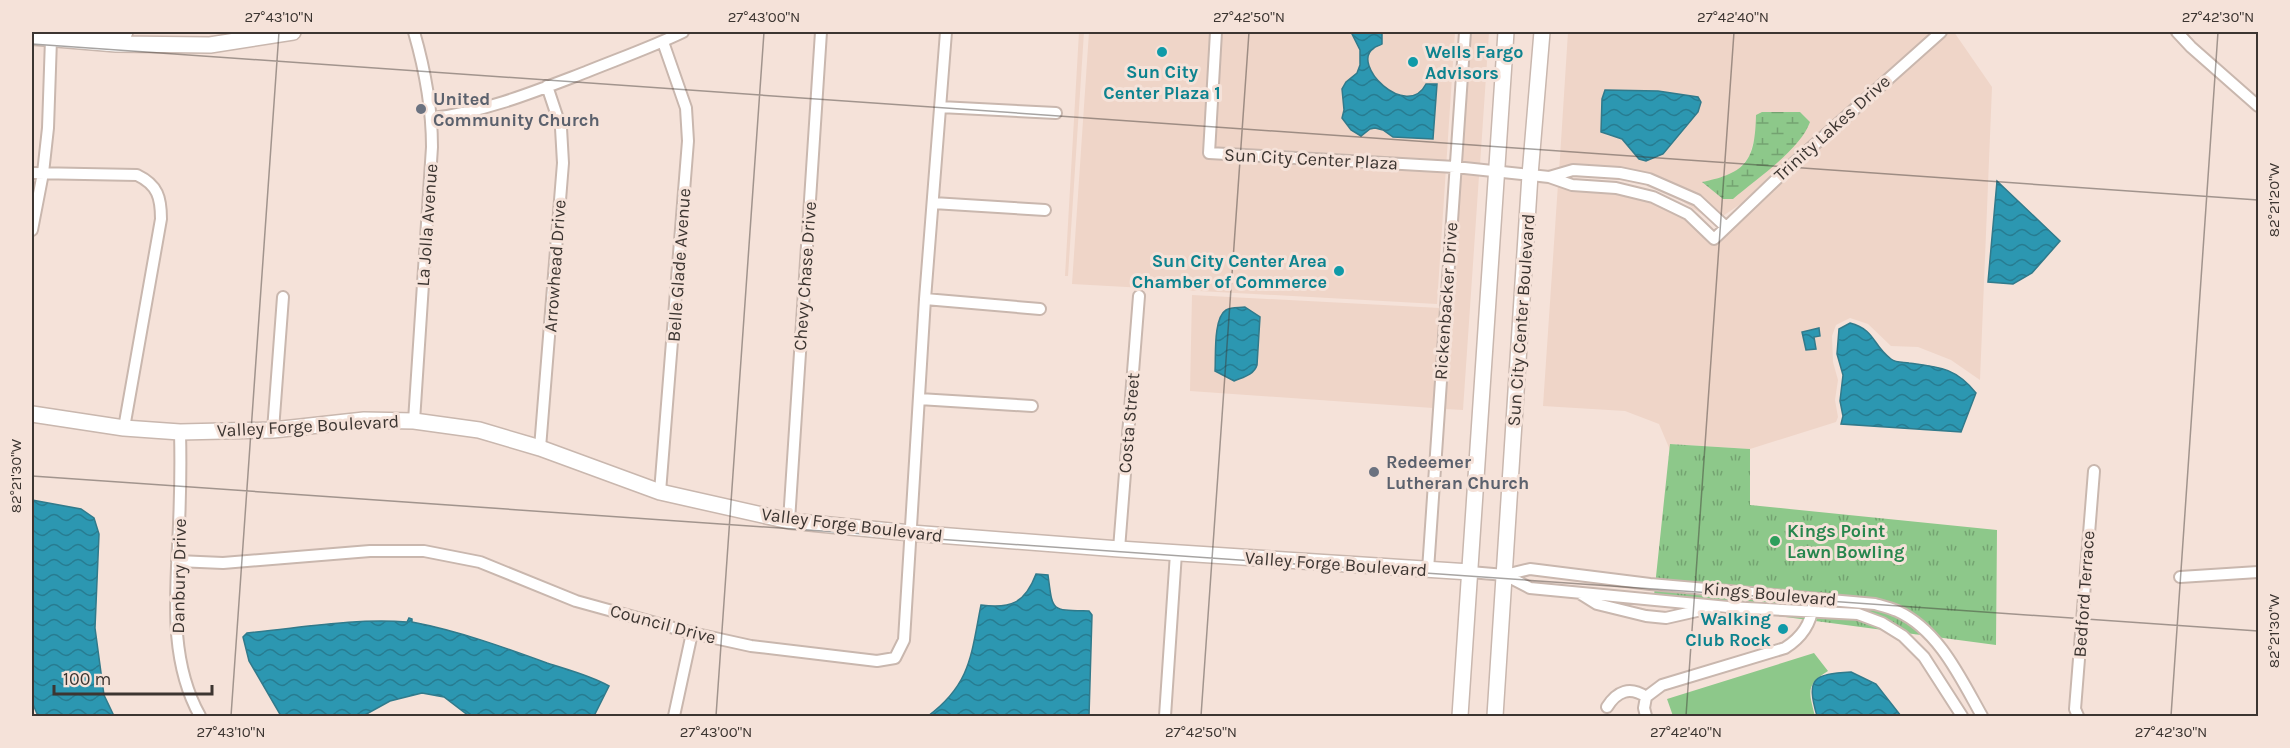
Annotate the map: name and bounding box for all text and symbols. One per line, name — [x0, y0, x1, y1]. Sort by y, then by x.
text: 27°43'10"N — [245, 8, 313, 26]
text: 27°43'00"N — [728, 8, 800, 26]
text: 27°42'50"N — [1213, 8, 1285, 26]
text: 27°42'40"N — [1697, 8, 1769, 26]
text: 27°42'30"N — [2182, 8, 2254, 26]
place label: Wells Fargo Advisors — [1425, 41, 1523, 84]
marker: Sun City Center Plaza 1 — [1155, 45, 1169, 59]
marker: Wells Fargo Advisors — [1406, 55, 1420, 69]
place label: Sun City Center Plaza 1 — [1103, 61, 1221, 104]
street label: Trinity Lakes Drive — [1769, 70, 1895, 186]
place label: United Community Church — [433, 88, 600, 131]
marker: United Community Church — [414, 102, 428, 116]
street label: Sun City Center Plaza — [1224, 143, 1398, 175]
text: 82°21'20"W — [2265, 162, 2283, 237]
street label: La Jolla Avenue — [412, 163, 442, 287]
street label: Belle Glade Avenue — [663, 187, 695, 343]
street label: Arrowhead Drive — [539, 199, 571, 333]
street label: Chevy Chase Drive — [789, 201, 821, 351]
street label: Sun City Center Boulevard — [1503, 213, 1539, 427]
street label: Rickenbacker Drive — [1430, 221, 1462, 381]
place label: Sun City Center Area Chamber of Commerce — [1132, 250, 1327, 293]
marker: Sun City Center Area Chamber of Commerce — [1332, 264, 1346, 278]
street label: Costa Street — [1114, 372, 1144, 474]
street label: Valley Forge Boulevard — [216, 410, 400, 442]
text: 82°21'30"W — [7, 438, 25, 513]
place label: Redeemer Lutheran Church — [1386, 451, 1529, 494]
marker: Redeemer Lutheran Church — [1367, 465, 1381, 479]
street label: Valley Forge Boulevard — [760, 503, 944, 547]
street label: Danbury Drive — [167, 518, 191, 634]
place label: Kings Point Lawn Bowling — [1787, 520, 1905, 563]
street label: Bedford Terrace — [2069, 530, 2099, 658]
marker: Kings Point Lawn Bowling — [1768, 534, 1782, 548]
street label: Valley Forge Boulevard — [1244, 547, 1428, 581]
street label: Kings Boulevard — [1703, 577, 1837, 611]
text: 82°21'30"W — [2265, 593, 2283, 668]
street label: Council Drive — [608, 599, 718, 649]
place label: Walking Club Rock — [1685, 608, 1772, 651]
marker: Walking Club Rock — [1776, 622, 1790, 636]
scale bar — [54, 658, 212, 696]
text: 100 m — [63, 668, 111, 690]
text: 27°43'10"N — [197, 723, 265, 741]
text: 27°43'00"N — [680, 723, 752, 741]
text: 27°42'50"N — [1165, 723, 1237, 741]
text: 27°42'40"N — [1650, 723, 1722, 741]
text: 27°42'30"N — [2135, 723, 2207, 741]

